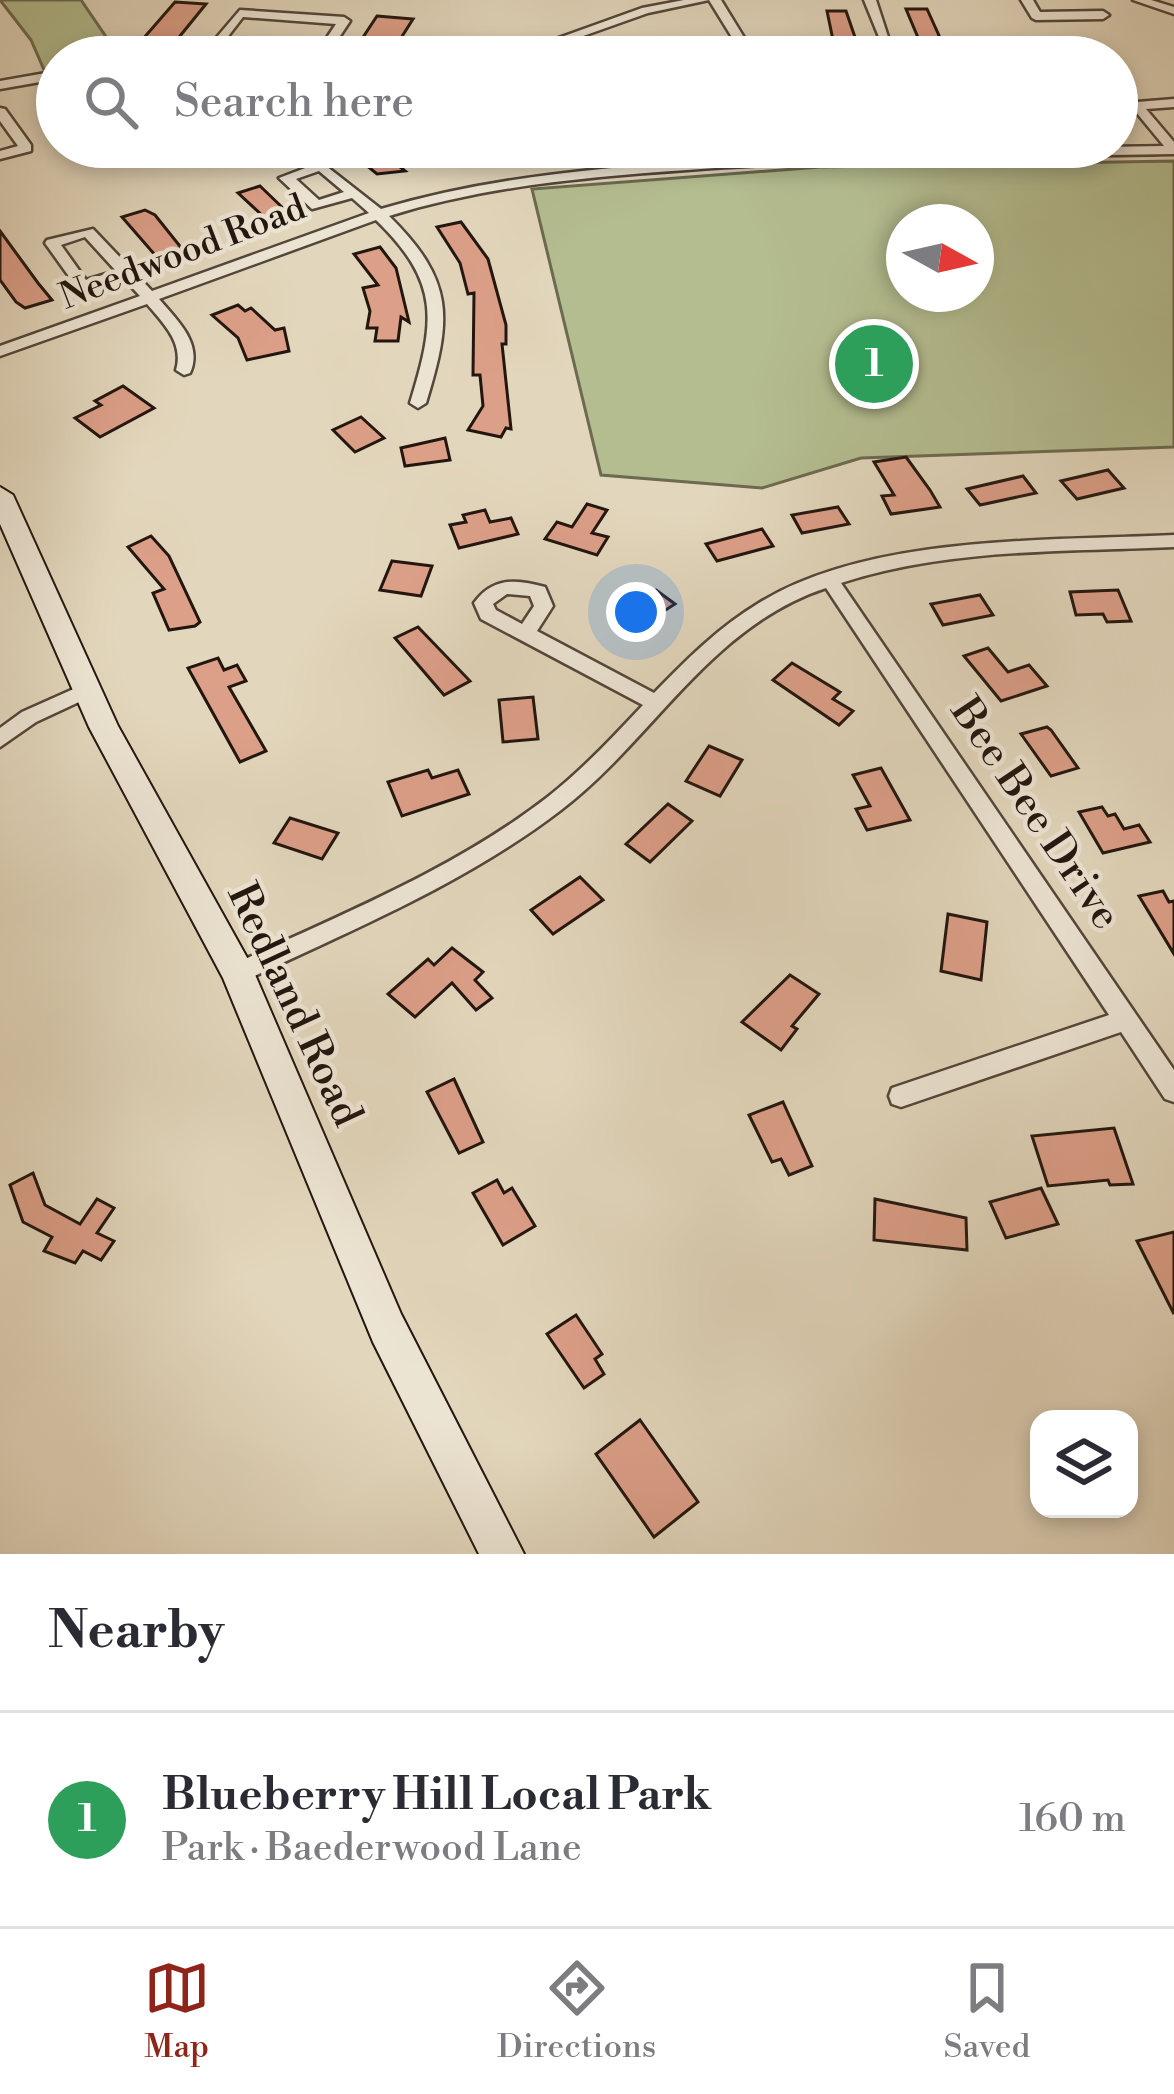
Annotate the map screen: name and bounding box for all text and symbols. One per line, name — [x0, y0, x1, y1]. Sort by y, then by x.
search box — [36, 36, 1138, 168]
icon: search — [78, 69, 144, 135]
text: Search here — [174, 74, 414, 131]
street label: Needwood Road — [54, 185, 313, 321]
north arrow — [886, 204, 994, 312]
pin: 1 — [835, 319, 913, 409]
your location — [606, 582, 666, 642]
street label: Bee Bee Drive — [938, 687, 1132, 940]
street label: Redland Road — [215, 875, 374, 1135]
map controls — [1030, 1410, 1138, 1518]
button: layers — [1030, 1410, 1138, 1518]
text: Nearby — [48, 1600, 224, 1664]
text: Blueberry Hill Local Park — [162, 1767, 711, 1824]
text: 1 — [78, 1795, 96, 1844]
text: 160 m — [1019, 1795, 1126, 1844]
text: Park · Baederwood Lane — [162, 1824, 582, 1873]
tab: Map — [144, 1955, 210, 2068]
tab: Directions — [497, 1955, 656, 2068]
tab: Saved — [944, 1955, 1030, 2068]

